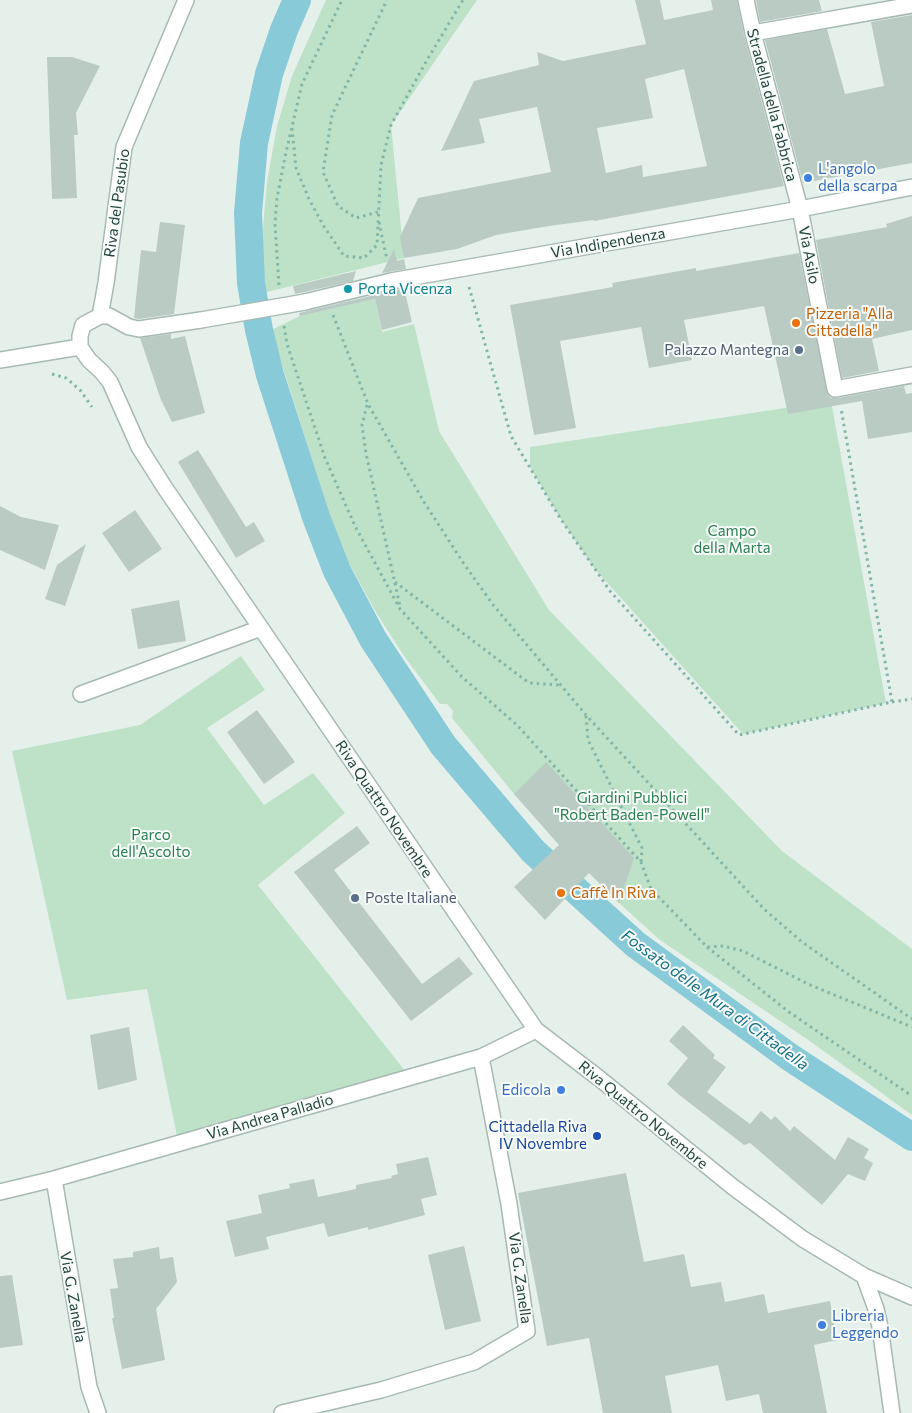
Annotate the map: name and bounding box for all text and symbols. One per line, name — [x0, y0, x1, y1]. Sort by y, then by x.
street label: Stradella della Fabbrica — [743, 27, 801, 183]
street label: Riva del Pasubio — [100, 147, 134, 259]
place label: L'angolo della scarpa — [818, 160, 898, 195]
marker: L'angolo della scarpa — [802, 172, 814, 184]
street label: Via Indipendenza — [549, 224, 667, 262]
street label: Via Asilo — [795, 224, 823, 286]
place label: Porta Vicenza — [358, 280, 452, 298]
marker: Porta Vicenza — [342, 283, 354, 295]
place label: Pizzeria "Alla Cittadella" — [806, 305, 893, 340]
marker: Pizzeria "Alla Cittadella" — [790, 317, 802, 329]
place label: Palazzo Mantegna — [664, 341, 789, 359]
marker: Palazzo Mantegna — [793, 344, 805, 356]
park label: Campo della Marta — [694, 522, 770, 557]
street label: Riva Quattro Novembre — [331, 737, 437, 881]
park label: Giardini Pubblici "Robert Baden-Powell" — [554, 789, 710, 824]
park label: Parco dell'Ascolto — [112, 826, 190, 861]
place label: Caffè In Riva — [571, 884, 656, 902]
marker: Caffè In Riva — [555, 887, 567, 899]
place label: Poste Italiane — [365, 889, 457, 907]
marker: Poste Italiane — [349, 892, 361, 904]
water label: Fossato delle Mura di Cittadella — [618, 926, 812, 1074]
street label: Riva Quattro Novembre — [575, 1057, 711, 1173]
place label: Edicola — [502, 1081, 551, 1099]
marker: Edicola — [555, 1084, 567, 1096]
street label: Via Andrea Palladio — [205, 1090, 335, 1144]
place label: Cittadella Riva IV Novembre — [489, 1118, 587, 1153]
marker: Cittadella Riva IV Novembre — [591, 1130, 603, 1142]
street label: Via G. Zanella — [505, 1231, 535, 1325]
street label: Via G. Zanella — [56, 1250, 90, 1344]
place label: Libreria Leggendo — [832, 1307, 899, 1342]
marker: Libreria Leggendo — [816, 1319, 828, 1331]

